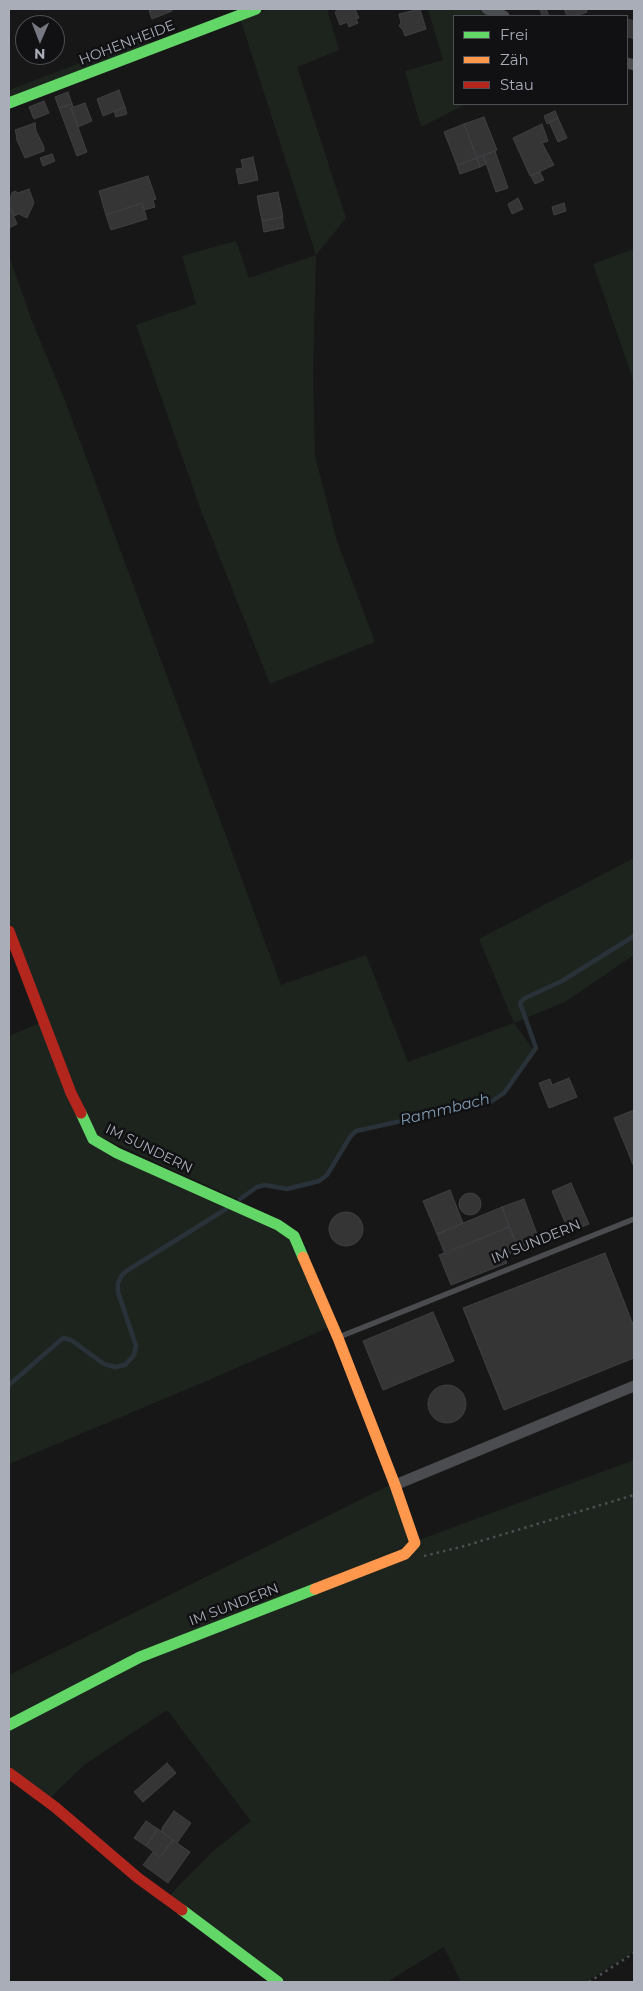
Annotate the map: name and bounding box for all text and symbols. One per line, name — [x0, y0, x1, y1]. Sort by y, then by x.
north arrow — [15, 15, 65, 65]
legend — [453, 15, 628, 105]
street label: HOHENHEIDE — [77, 17, 177, 69]
text: Frei — [500, 25, 528, 44]
text: N — [34, 45, 46, 63]
text: Zäh — [500, 50, 529, 69]
text: Stau — [500, 75, 534, 94]
water label: Rammbach — [398, 1090, 492, 1130]
street label: IM SUNDERN — [103, 1121, 195, 1177]
street label: IM SUNDERN — [489, 1216, 583, 1268]
street label: IM SUNDERN — [187, 1580, 281, 1630]

